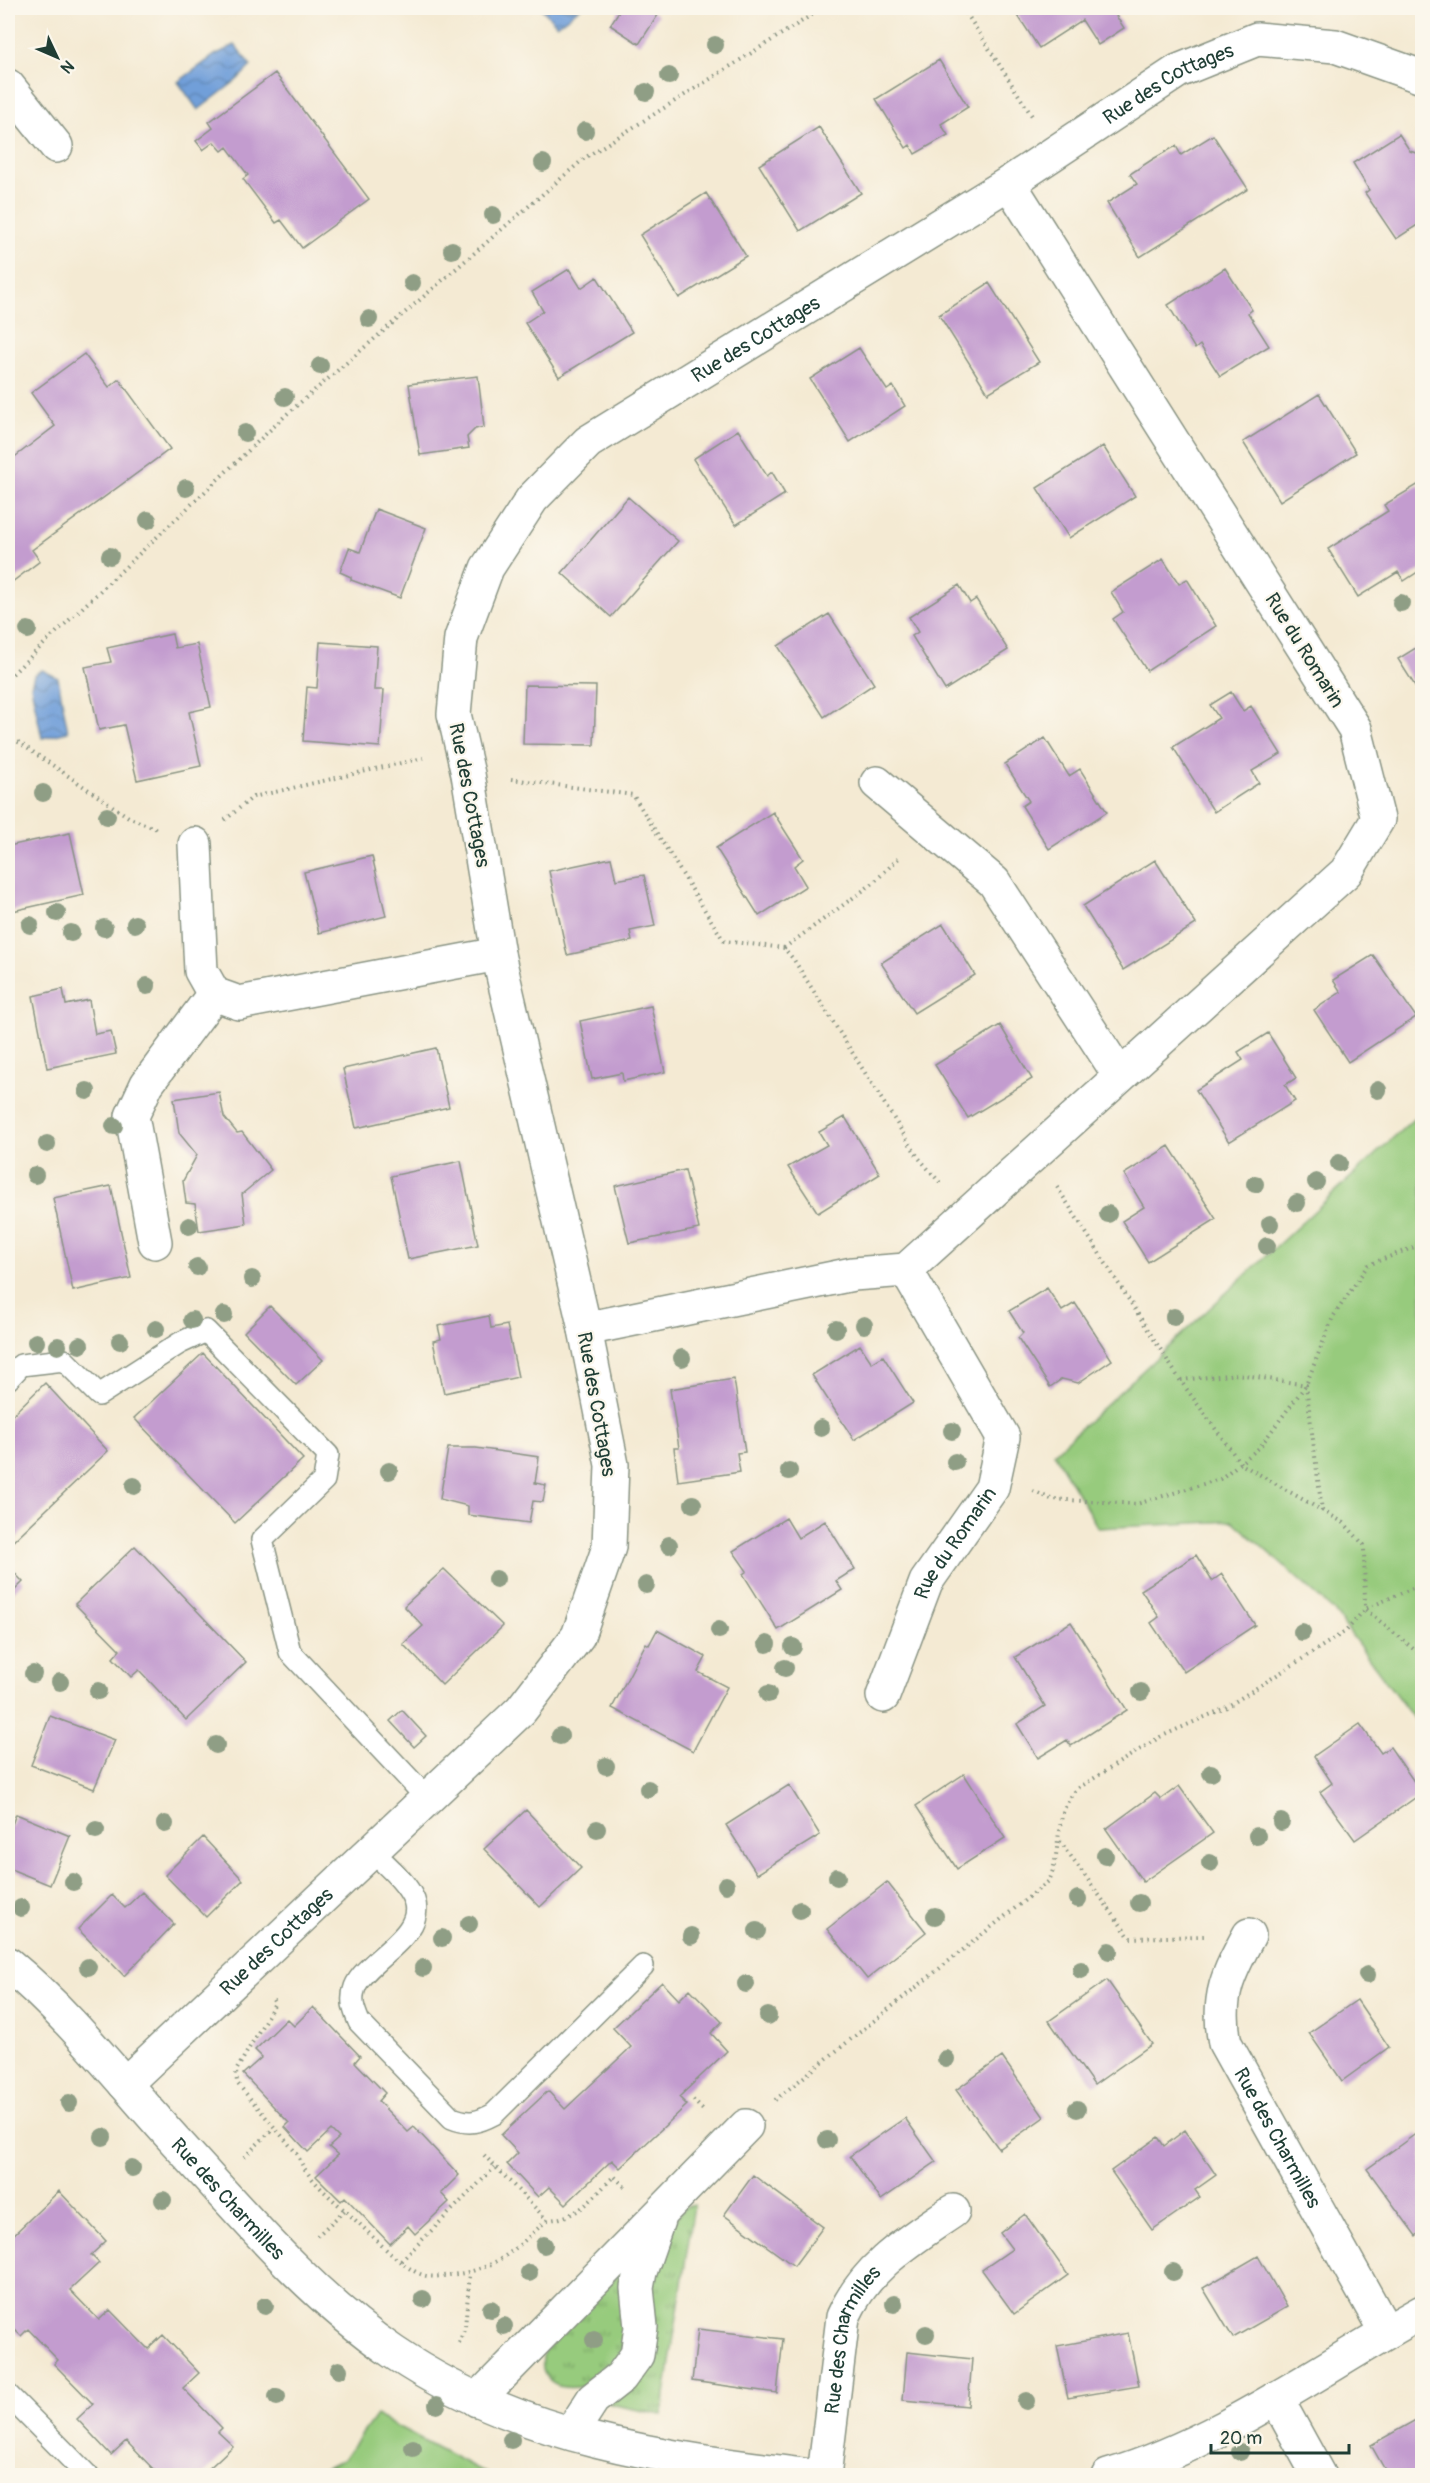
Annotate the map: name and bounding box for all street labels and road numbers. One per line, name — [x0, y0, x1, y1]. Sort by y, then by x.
street label: Rue des Cottages — [1098, 38, 1237, 130]
street label: Rue des Cottages — [687, 290, 825, 388]
street label: Rue du Romarin — [1259, 588, 1350, 712]
street label: Rue des Cottages — [443, 721, 496, 869]
street label: Rue des Cottages — [571, 1330, 622, 1478]
street label: Rue du Romarin — [909, 1482, 1002, 1603]
street label: Rue des Cottages — [215, 1882, 338, 2001]
street label: Rue des Charmilles — [1228, 2063, 1326, 2213]
street label: Rue des Charmilles — [166, 2133, 290, 2265]
street label: Rue des Charmilles — [820, 2260, 886, 2415]

